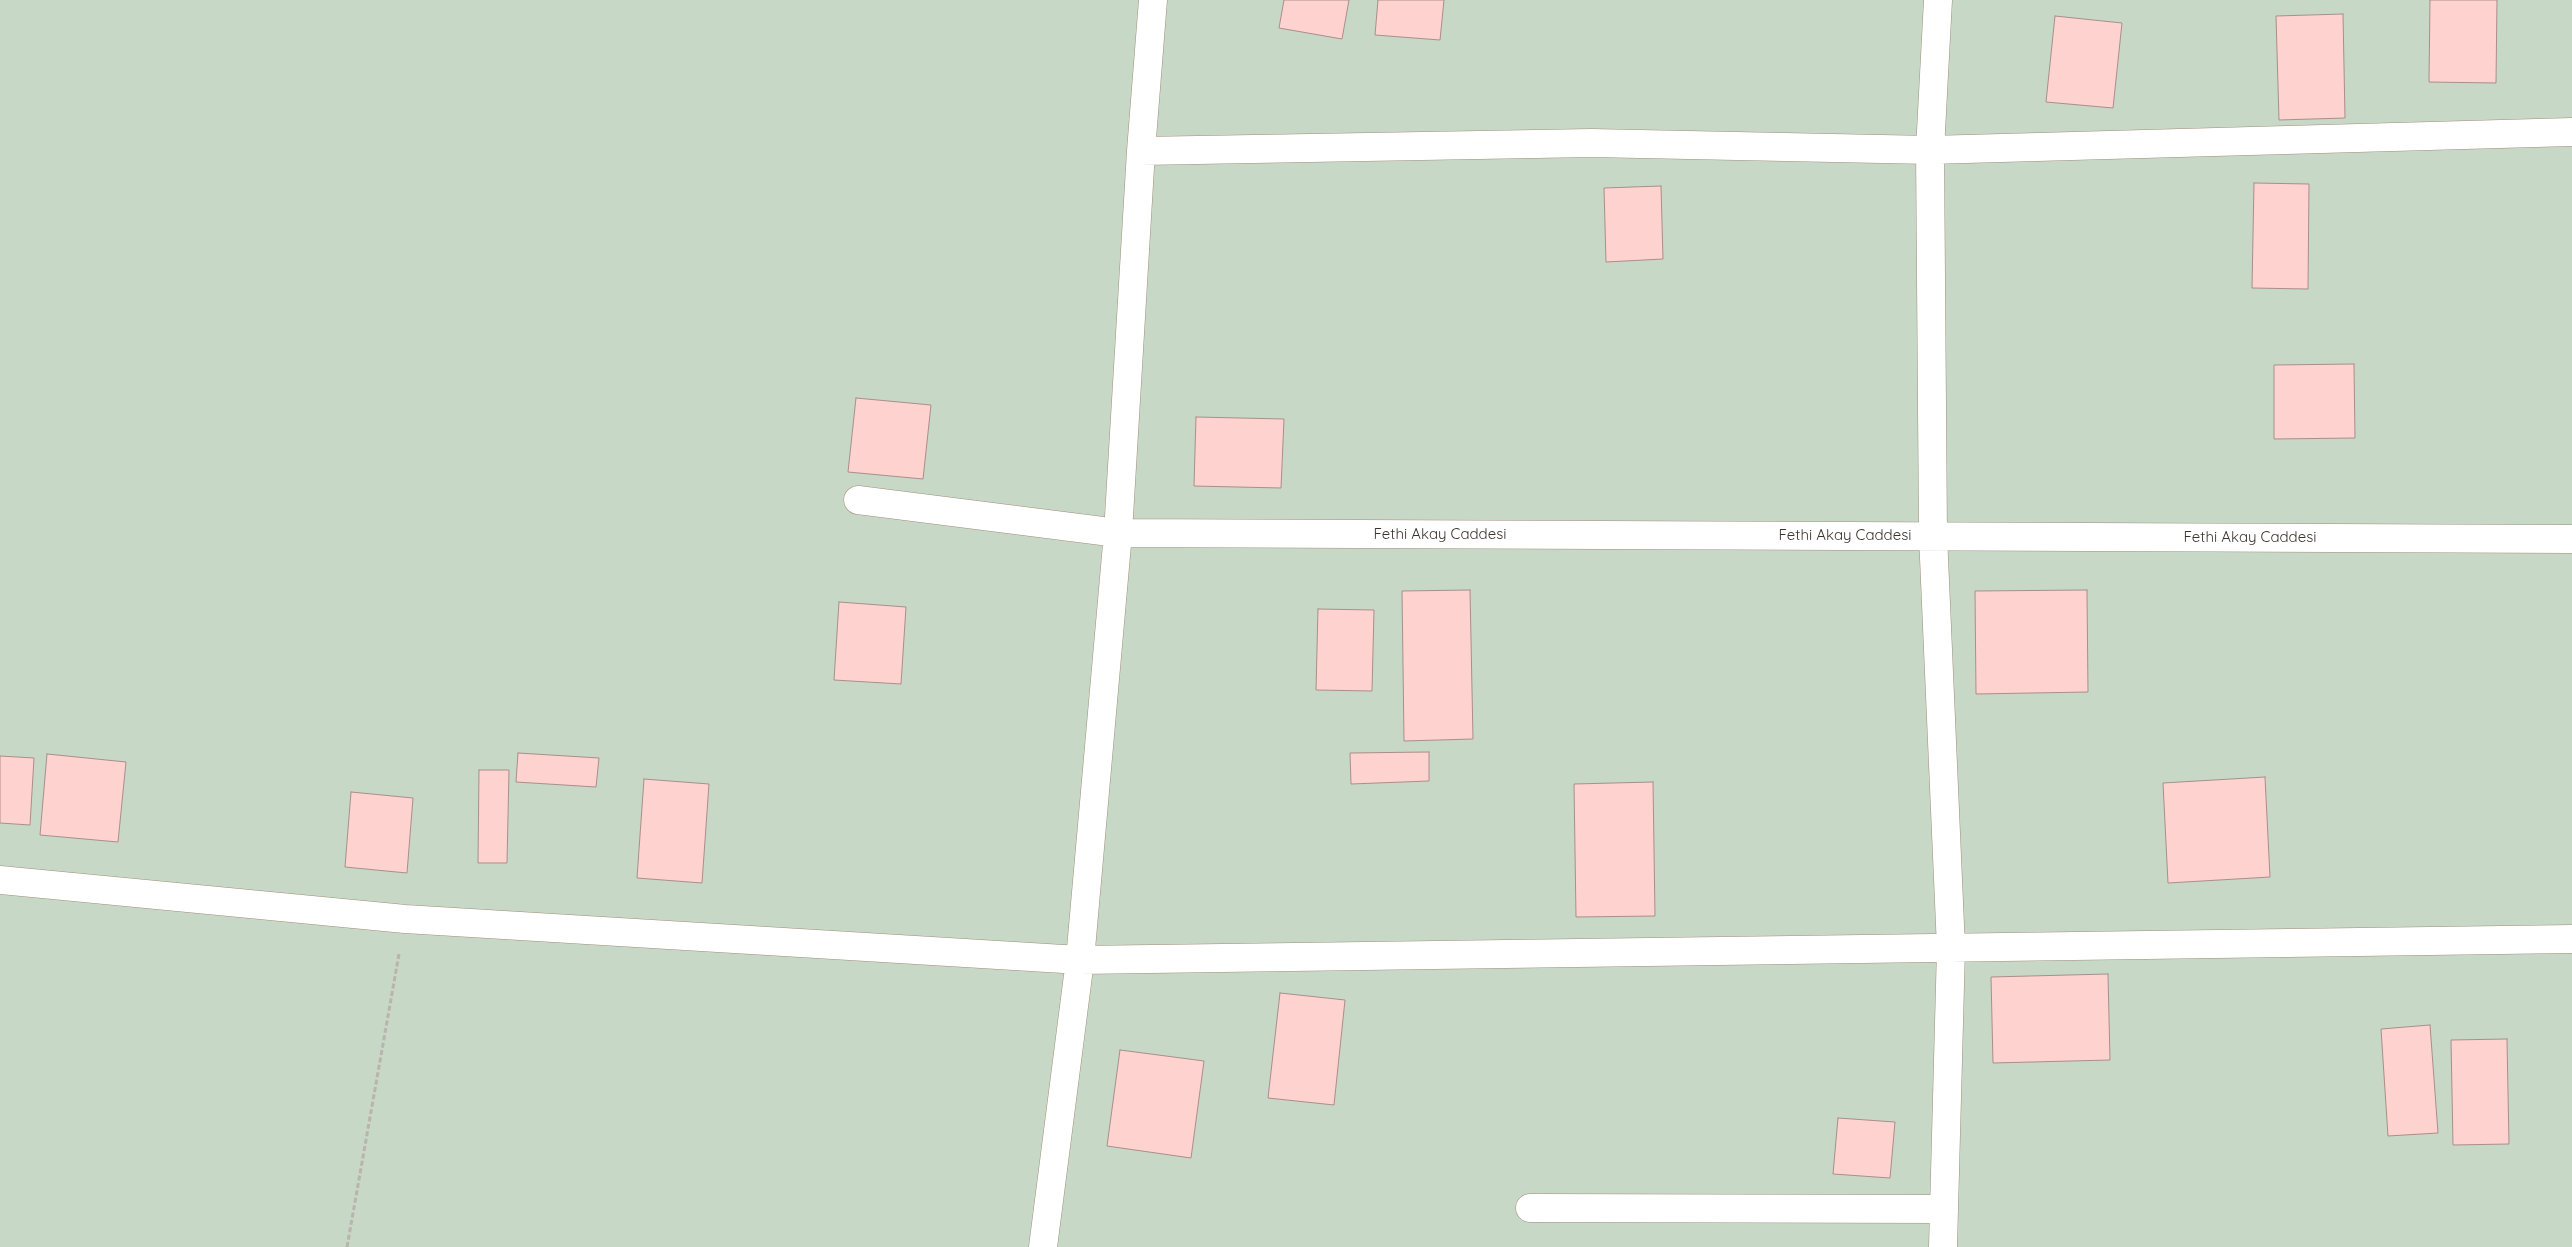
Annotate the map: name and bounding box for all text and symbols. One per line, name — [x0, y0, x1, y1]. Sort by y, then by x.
street label: Fethi Akay Caddesi — [1374, 525, 1506, 543]
street label: Fethi Akay Caddesi — [1779, 526, 1911, 544]
street label: Fethi Akay Caddesi — [2184, 528, 2316, 546]

